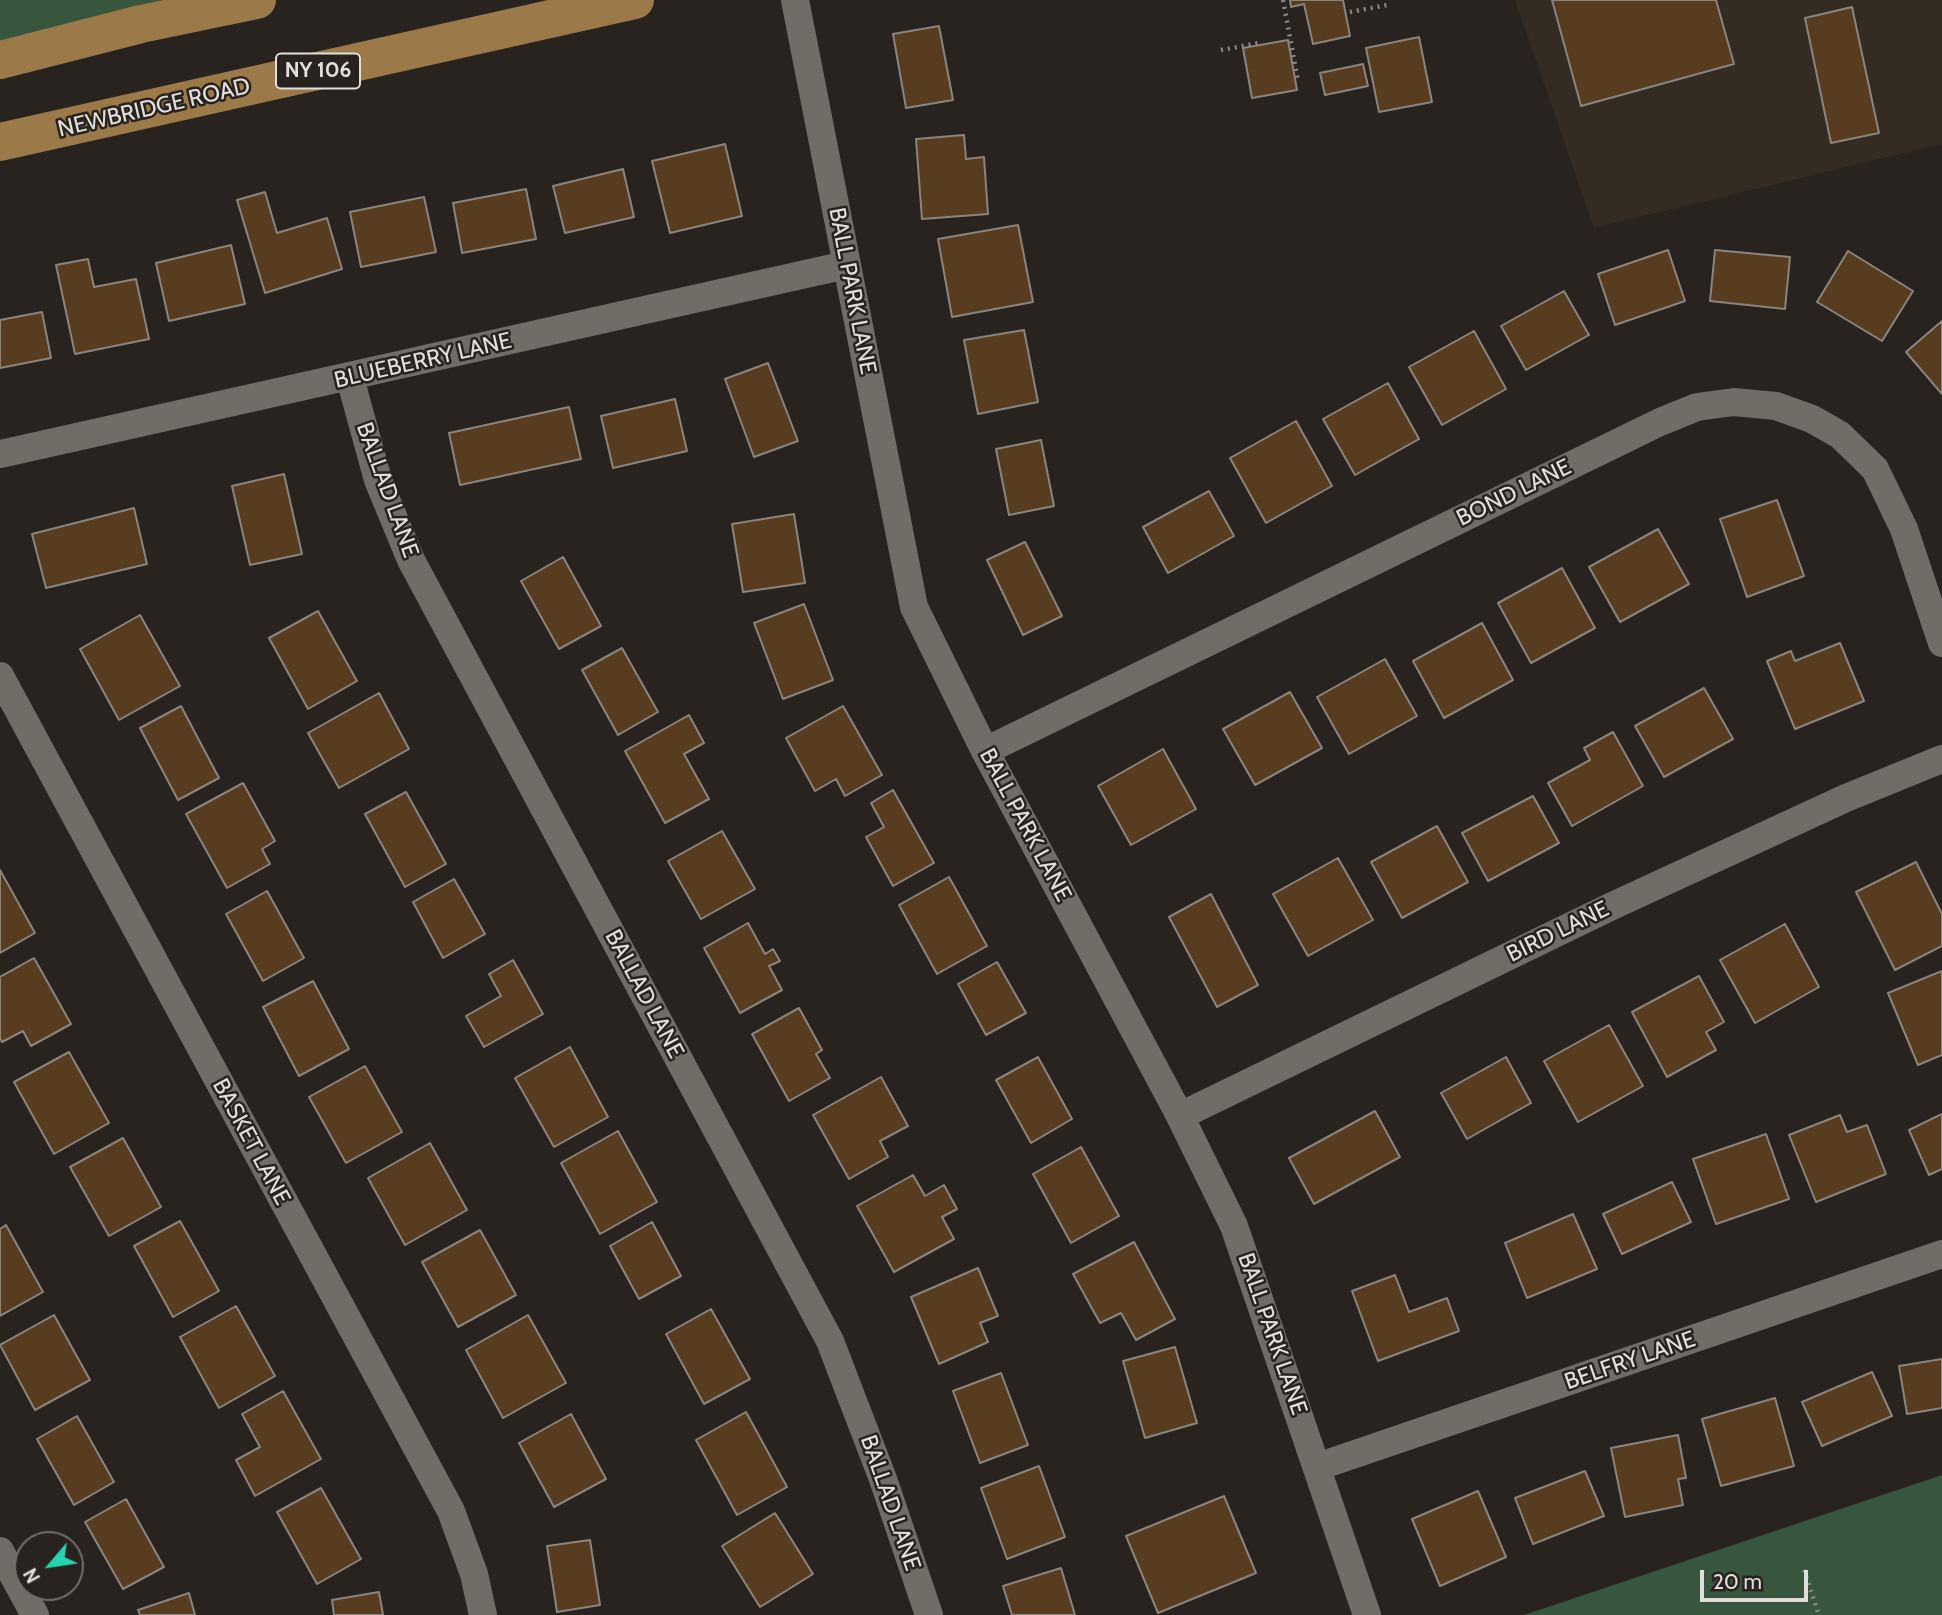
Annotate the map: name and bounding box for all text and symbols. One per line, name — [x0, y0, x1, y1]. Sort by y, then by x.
road number: NY 106 — [276, 54, 360, 88]
street label: NEWBRIDGE ROAD — [55, 72, 253, 144]
street label: BALL PARK LANE — [822, 205, 882, 377]
street label: BLUEBERRY LANE — [332, 327, 514, 395]
street label: BALLAD LANE — [350, 419, 424, 561]
street label: BOND LANE — [1452, 453, 1576, 533]
street label: BALL PARK LANE — [973, 744, 1077, 906]
street label: BIRD LANE — [1503, 895, 1613, 969]
street label: BALLAD LANE — [599, 925, 689, 1063]
street label: BASKET LANE — [206, 1074, 296, 1210]
street label: BALL PARK LANE — [1231, 1250, 1313, 1418]
street label: BELFRY LANE — [1561, 1326, 1699, 1396]
street label: BALLAD LANE — [854, 1432, 926, 1574]
north arrow — [14, 1531, 84, 1601]
scale bar — [1704, 1556, 1812, 1600]
text: N — [19, 1564, 45, 1587]
text: 20 m — [1713, 1569, 1762, 1594]

